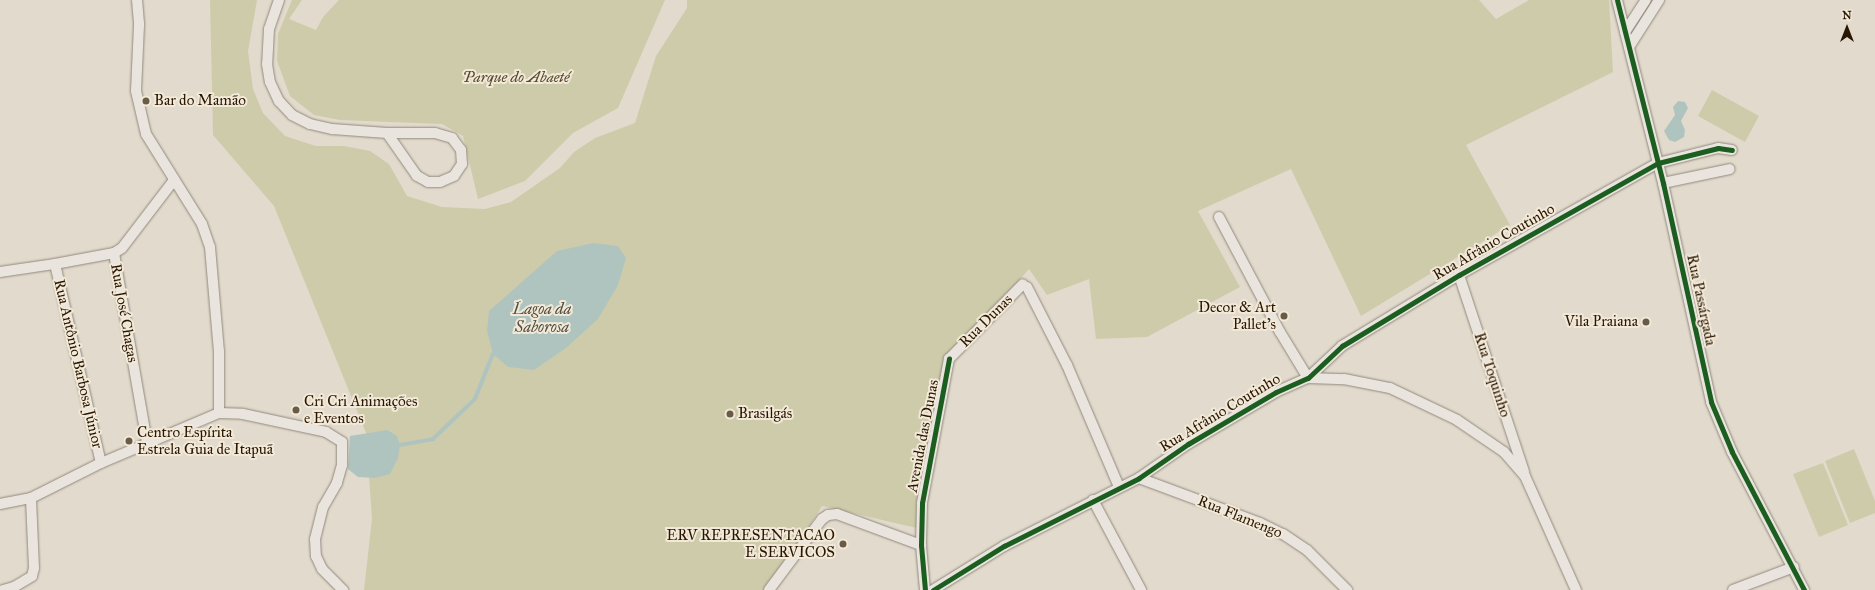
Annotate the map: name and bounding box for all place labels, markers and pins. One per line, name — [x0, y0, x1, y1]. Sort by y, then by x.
place label: Bar do Mamão — [154, 92, 246, 110]
marker: Bar do Mamão — [141, 96, 151, 106]
place label: Decor & Art Pallet's — [1198, 298, 1276, 333]
marker: Decor & Art Pallet's — [1279, 311, 1289, 321]
place label: Vila Praiana — [1564, 313, 1638, 331]
marker: Vila Praiana — [1641, 317, 1651, 327]
place label: Cri Cri Animações e Eventos — [304, 392, 417, 427]
marker: Cri Cri Animações e Eventos — [291, 405, 301, 415]
place label: Brasilgás — [738, 405, 792, 423]
marker: Brasilgás — [725, 409, 735, 419]
place label: Centro Espírita Estrela Guia de Itapuã — [137, 423, 273, 458]
marker: Centro Espírita Estrela Guia de Itapuã — [124, 436, 134, 446]
place label: ERV REPRESENTACAO E SERVICOS — [666, 526, 835, 561]
marker: ERV REPRESENTACAO E SERVICOS — [838, 539, 848, 549]

